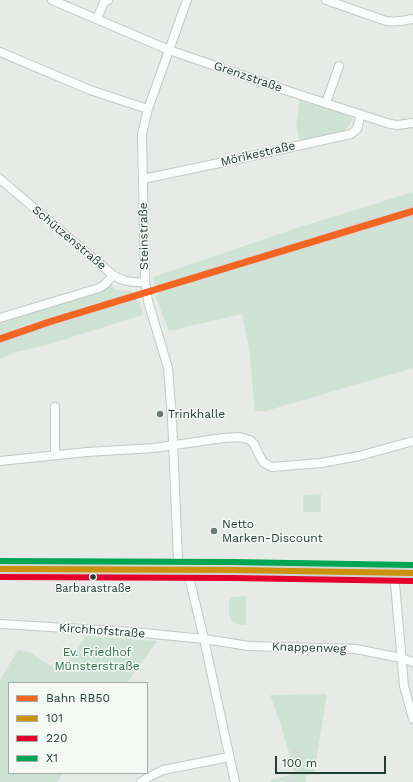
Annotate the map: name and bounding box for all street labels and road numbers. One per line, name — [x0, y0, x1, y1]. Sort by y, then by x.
street label: Grenzstraße — [212, 59, 284, 95]
street label: Mörikestraße — [219, 138, 297, 170]
street label: Steinstraße — [136, 202, 152, 270]
street label: Schützenstraße — [29, 203, 109, 273]
street label: Kirchhofstraße — [58, 621, 146, 641]
street label: Knappenweg — [271, 640, 347, 656]

